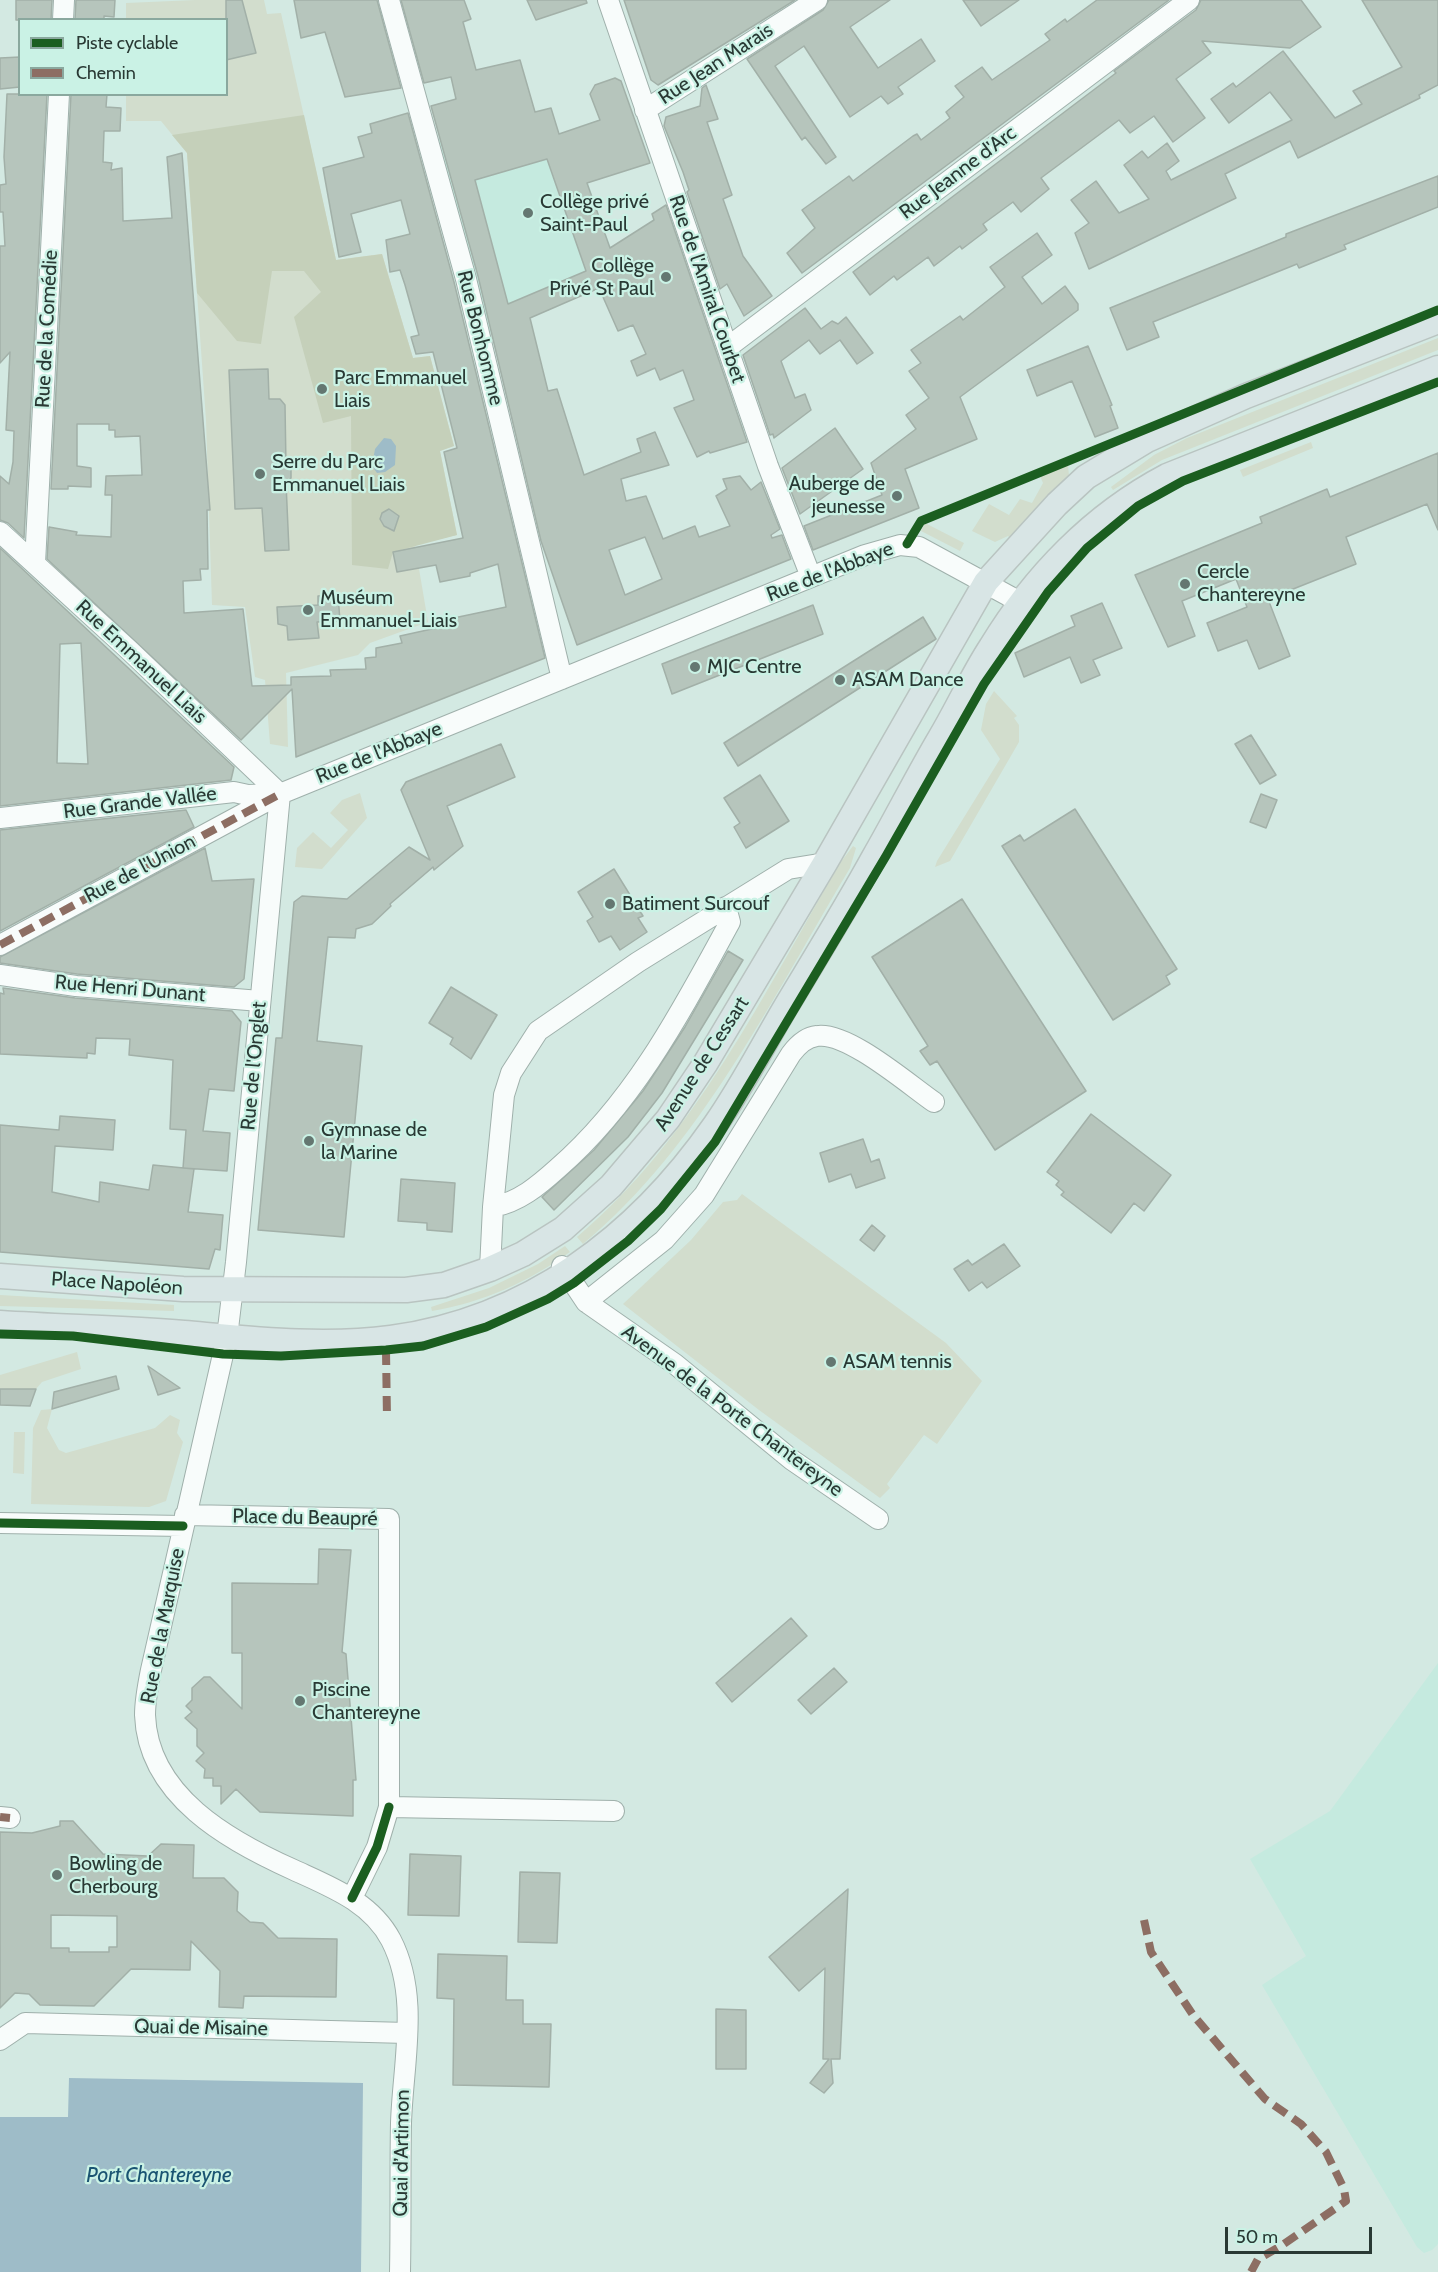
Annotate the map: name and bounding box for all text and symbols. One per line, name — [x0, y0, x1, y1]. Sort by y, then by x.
legend — [18, 18, 228, 96]
street label: Rue Jean Marais — [654, 18, 778, 110]
text: Piste cyclable — [76, 32, 178, 54]
text: Chemin — [76, 62, 136, 84]
street label: Rue Jeanne d'Arc — [895, 121, 1021, 225]
place label: Collège privé Saint-Paul — [540, 190, 649, 237]
street label: Rue de l'Amiral Courbet — [664, 192, 750, 386]
marker: Collège privé Saint-Paul — [521, 206, 535, 220]
street label: Rue de la Comédie — [31, 249, 63, 409]
place label: Collège Privé St Paul — [549, 254, 654, 301]
street label: Rue Bonhomme — [452, 268, 508, 408]
marker: Collège Privé St Paul — [659, 270, 673, 284]
place label: Parc Emmanuel Liais — [334, 366, 467, 413]
marker: Parc Emmanuel Liais — [315, 382, 329, 396]
place label: Serre du Parc Emmanuel Liais — [272, 450, 405, 497]
marker: Serre du Parc Emmanuel Liais — [253, 467, 267, 481]
place label: Auberge de jeunesse — [789, 472, 885, 519]
marker: Auberge de jeunesse — [890, 489, 904, 503]
street label: Rue de l'Abbaye — [763, 537, 897, 607]
place label: Cercle Chantereyne — [1197, 560, 1305, 607]
marker: Cercle Chantereyne — [1178, 577, 1192, 591]
place label: Muséum Emmanuel-Liais — [320, 586, 457, 633]
street label: Rue Emmanuel Liais — [71, 595, 211, 729]
marker: Muséum Emmanuel-Liais — [301, 603, 315, 617]
place label: MJC Centre — [707, 655, 801, 679]
marker: MJC Centre — [688, 660, 702, 674]
place label: ASAM Dance — [852, 668, 963, 692]
marker: ASAM Dance — [833, 673, 847, 687]
street label: Rue de l'Abbaye — [312, 717, 446, 789]
street label: Rue Grande Vallée — [62, 782, 218, 824]
street label: Rue de l'Union — [80, 830, 200, 908]
place label: Batiment Surcouf — [622, 892, 769, 916]
marker: Batiment Surcouf — [603, 897, 617, 911]
street label: Rue Henri Dunant — [54, 970, 206, 1008]
street label: Avenue de Cessart — [650, 992, 754, 1136]
street label: Rue de l'Onglet — [236, 1001, 272, 1131]
place label: Gymnase de la Marine — [321, 1118, 427, 1165]
marker: Gymnase de la Marine — [302, 1134, 316, 1148]
street label: Place Napoléon — [50, 1267, 184, 1301]
street label: Avenue de la Porte Chantereyne — [617, 1320, 847, 1502]
place label: ASAM tennis — [843, 1350, 952, 1374]
marker: ASAM tennis — [824, 1355, 838, 1369]
street label: Place du Beaupré — [232, 1505, 378, 1531]
street label: Rue de la Marquise — [136, 1546, 190, 1706]
place label: Piscine Chantereyne — [312, 1678, 420, 1725]
marker: Piscine Chantereyne — [293, 1694, 307, 1708]
place label: Bowling de Cherbourg — [69, 1852, 162, 1899]
marker: Bowling de Cherbourg — [50, 1868, 64, 1882]
street label: Quai de Misaine — [134, 2015, 268, 2041]
street label: Quai d’Artimon — [389, 2089, 415, 2217]
water label: Port Chantereyne — [86, 2163, 232, 2189]
scale bar — [1228, 2215, 1375, 2253]
text: 50 m — [1236, 2226, 1278, 2248]

